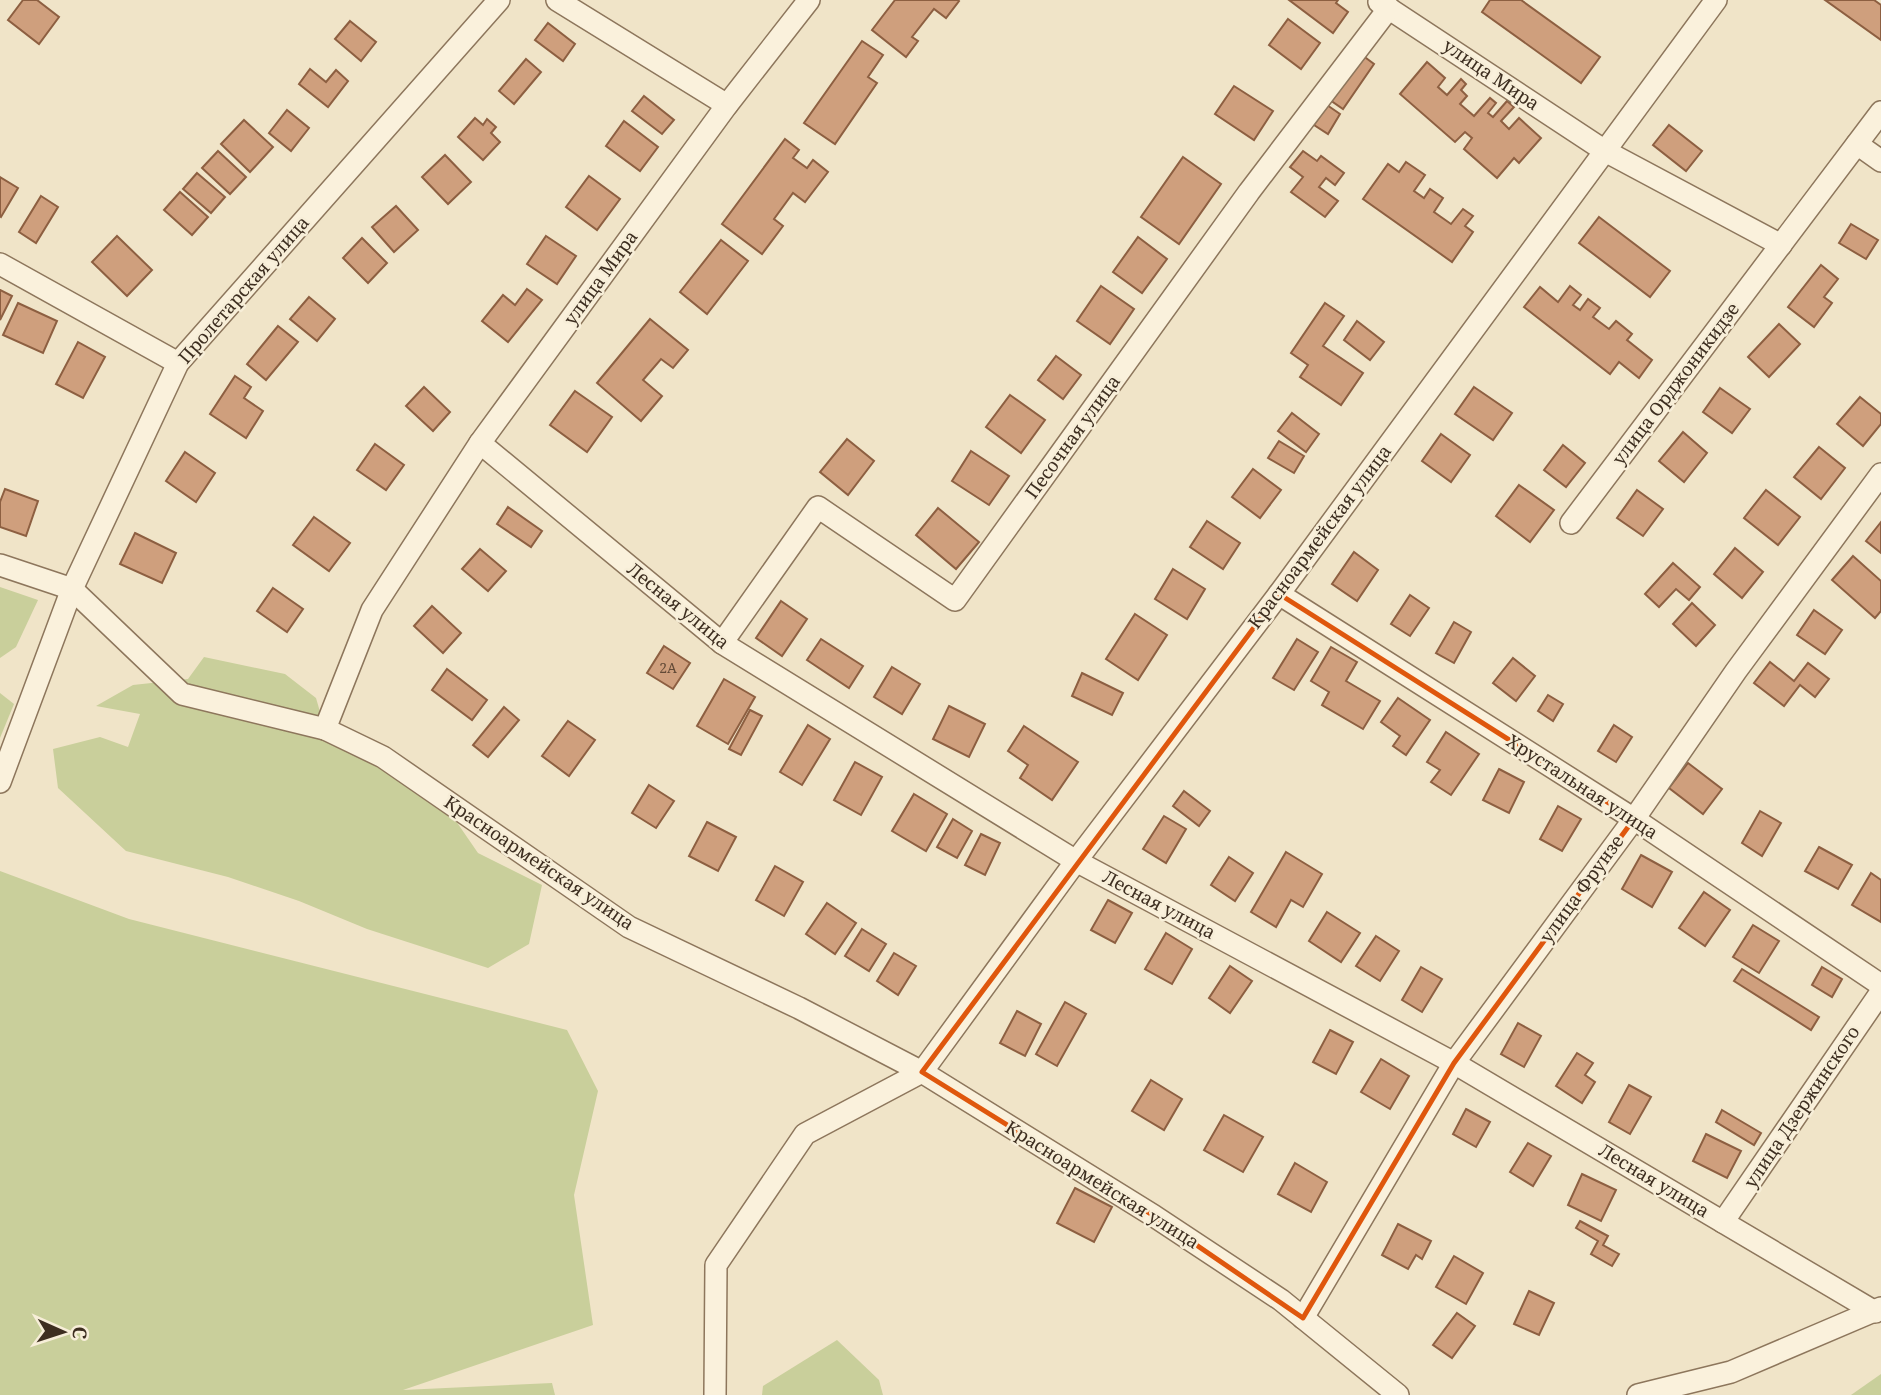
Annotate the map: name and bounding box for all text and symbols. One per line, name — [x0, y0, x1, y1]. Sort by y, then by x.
street label: улица Мира — [1439, 33, 1544, 115]
street label: Пролетарская улица — [172, 210, 314, 368]
street label: улица Мира — [558, 225, 643, 329]
street label: улица Орджоникидзе — [1606, 297, 1744, 469]
street label: Песочная улица — [1019, 370, 1125, 503]
street label: Красноармейская улица — [1242, 440, 1396, 633]
street label: Лесная улица — [623, 557, 735, 654]
house number: 2А — [659, 658, 677, 677]
street label: Хрустальная улица — [1502, 728, 1663, 844]
street label: Красноармейская улица — [440, 789, 639, 935]
street label: улица Фрунзе — [1534, 830, 1628, 947]
street label: Лесная улица — [1099, 864, 1220, 944]
street label: улица Дзержинского — [1738, 1021, 1864, 1192]
street label: Красноармейская улица — [1001, 1115, 1204, 1254]
street label: Лесная улица — [1595, 1138, 1714, 1222]
north arrow — [28, 1297, 98, 1367]
text: С — [67, 1326, 93, 1340]

